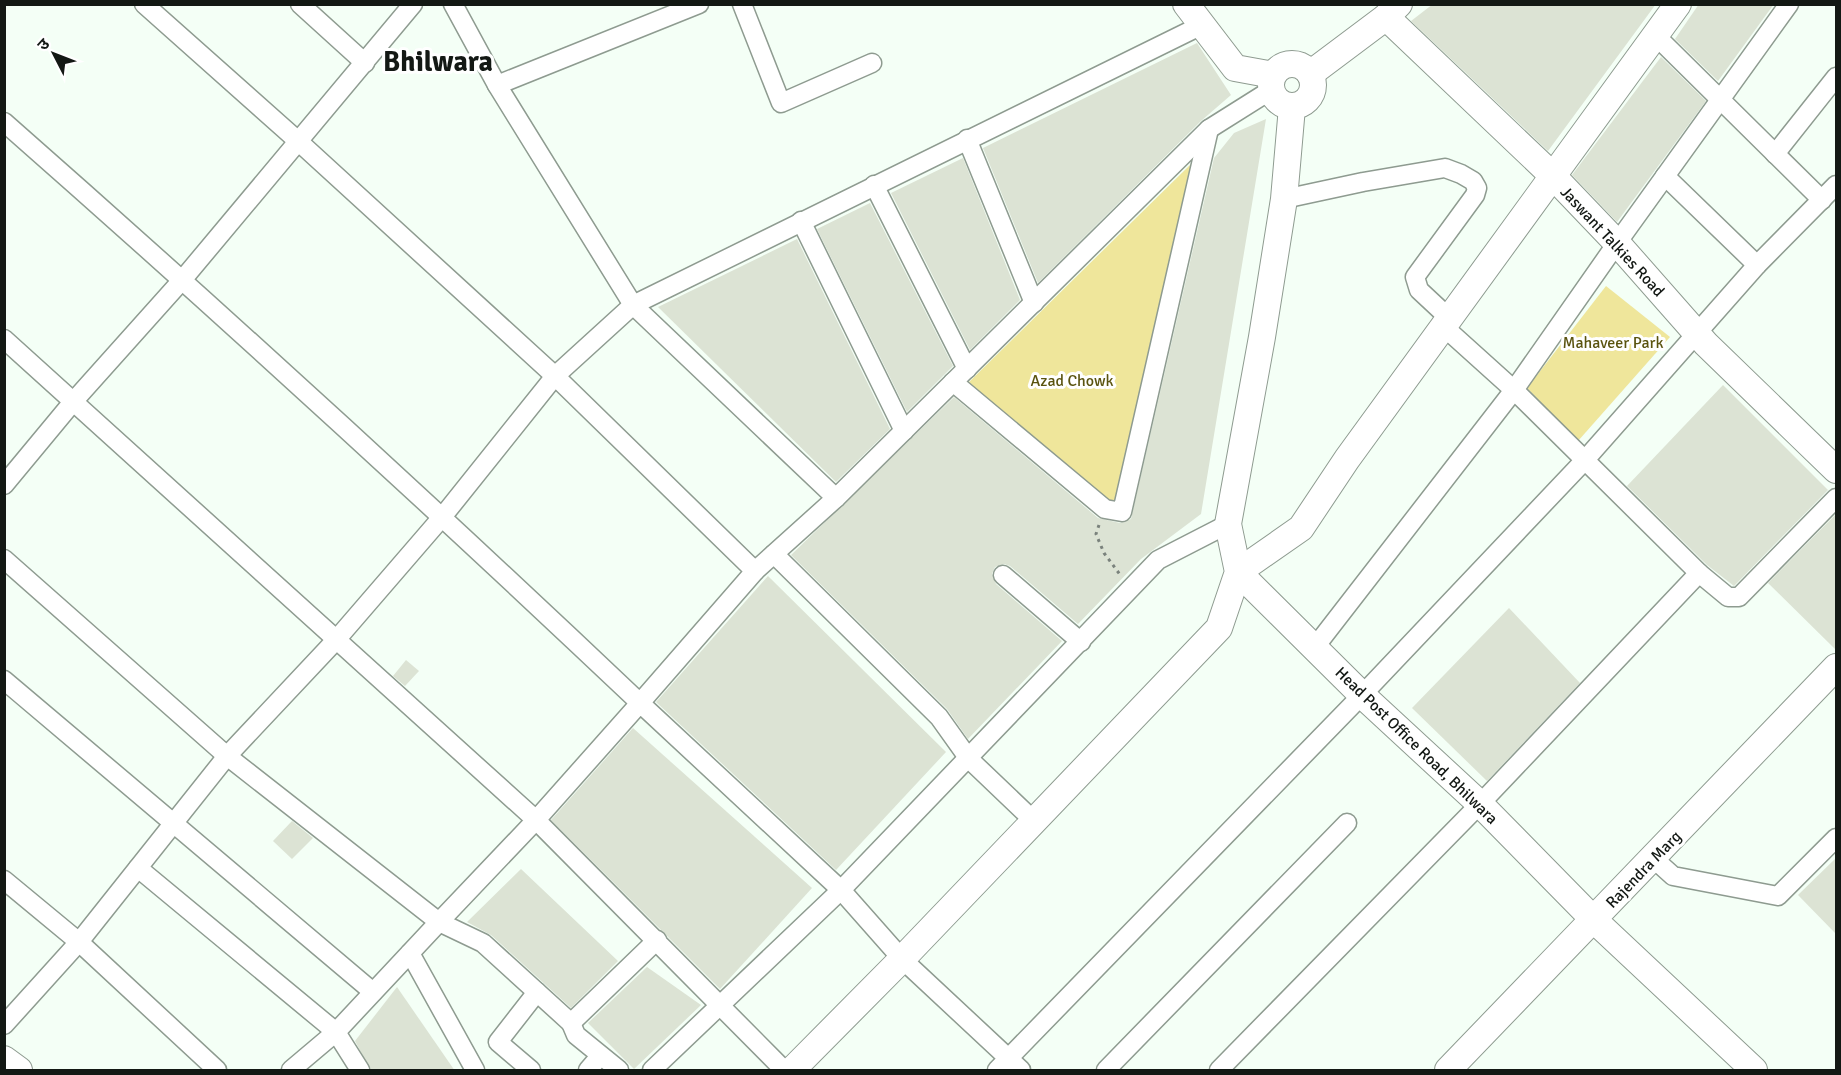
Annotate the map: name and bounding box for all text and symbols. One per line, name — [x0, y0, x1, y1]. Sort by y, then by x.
north arrow — [24, 24, 84, 84]
text: उ — [33, 34, 55, 55]
district label: Bhilwara — [383, 45, 493, 79]
street label: Jaswant Talkies Road — [1556, 182, 1669, 301]
park label: Mahaveer Park — [1563, 333, 1663, 353]
park label: Azad Chowk — [1030, 371, 1114, 391]
street label: Head Post Office Road, Bhilwara — [1331, 663, 1502, 829]
street label: Rajendra Marg — [1602, 827, 1686, 913]

